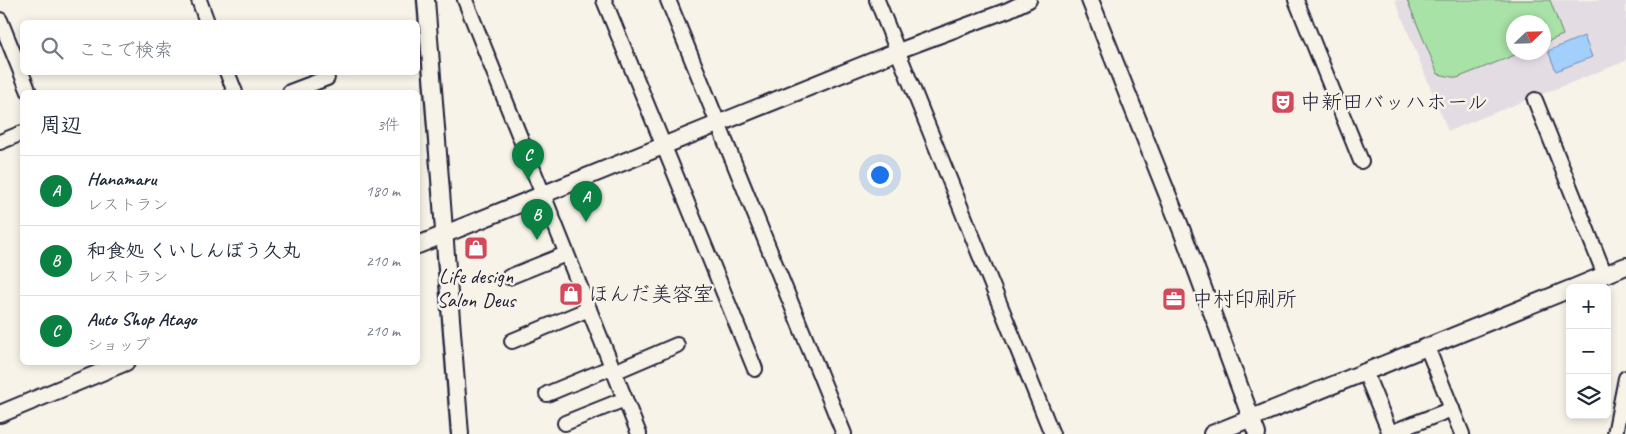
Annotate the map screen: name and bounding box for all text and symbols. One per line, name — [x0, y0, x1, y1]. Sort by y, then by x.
north arrow — [1506, 15, 1551, 60]
search box — [20, 20, 420, 75]
icon: search — [38, 34, 66, 62]
text: ここで検索 — [78, 38, 173, 62]
theatre icon: 中新田バッハホール — [1270, 89, 1296, 115]
place label: 中新田バッハホール — [1300, 89, 1488, 115]
text: 周辺 — [40, 112, 82, 138]
text: 3件 — [377, 115, 400, 135]
pin: C — [512, 139, 544, 180]
your location — [867, 162, 893, 188]
text: Hanamaru — [87, 167, 156, 191]
text: A — [52, 181, 60, 201]
text: 180 m — [366, 181, 400, 201]
pin: A — [570, 181, 602, 222]
text: レストラン — [87, 195, 168, 215]
pin: B — [521, 199, 553, 240]
shop icon: Life design Salon Deus — [463, 235, 489, 261]
text: 和食処 くいしんぼう久丸 — [87, 239, 301, 263]
text: B — [52, 251, 60, 271]
text: 210 m — [366, 251, 400, 271]
place label: Life design Salon Deus — [437, 263, 517, 313]
text: レストラン — [87, 267, 168, 287]
shop icon: ほんだ美容室 — [558, 281, 584, 307]
place label: ほんだ美容室 — [588, 281, 714, 307]
map controls — [1566, 284, 1611, 419]
button: + — [1566, 284, 1611, 329]
office icon: 中村印刷所 — [1161, 286, 1187, 312]
place label: 中村印刷所 — [1192, 286, 1297, 312]
text: Auto Shop Atago — [87, 307, 196, 331]
text: C — [52, 321, 60, 341]
text: 210 m — [366, 321, 400, 341]
button: − — [1566, 329, 1611, 374]
text: ショップ — [87, 335, 150, 355]
button: layers — [1566, 374, 1611, 419]

